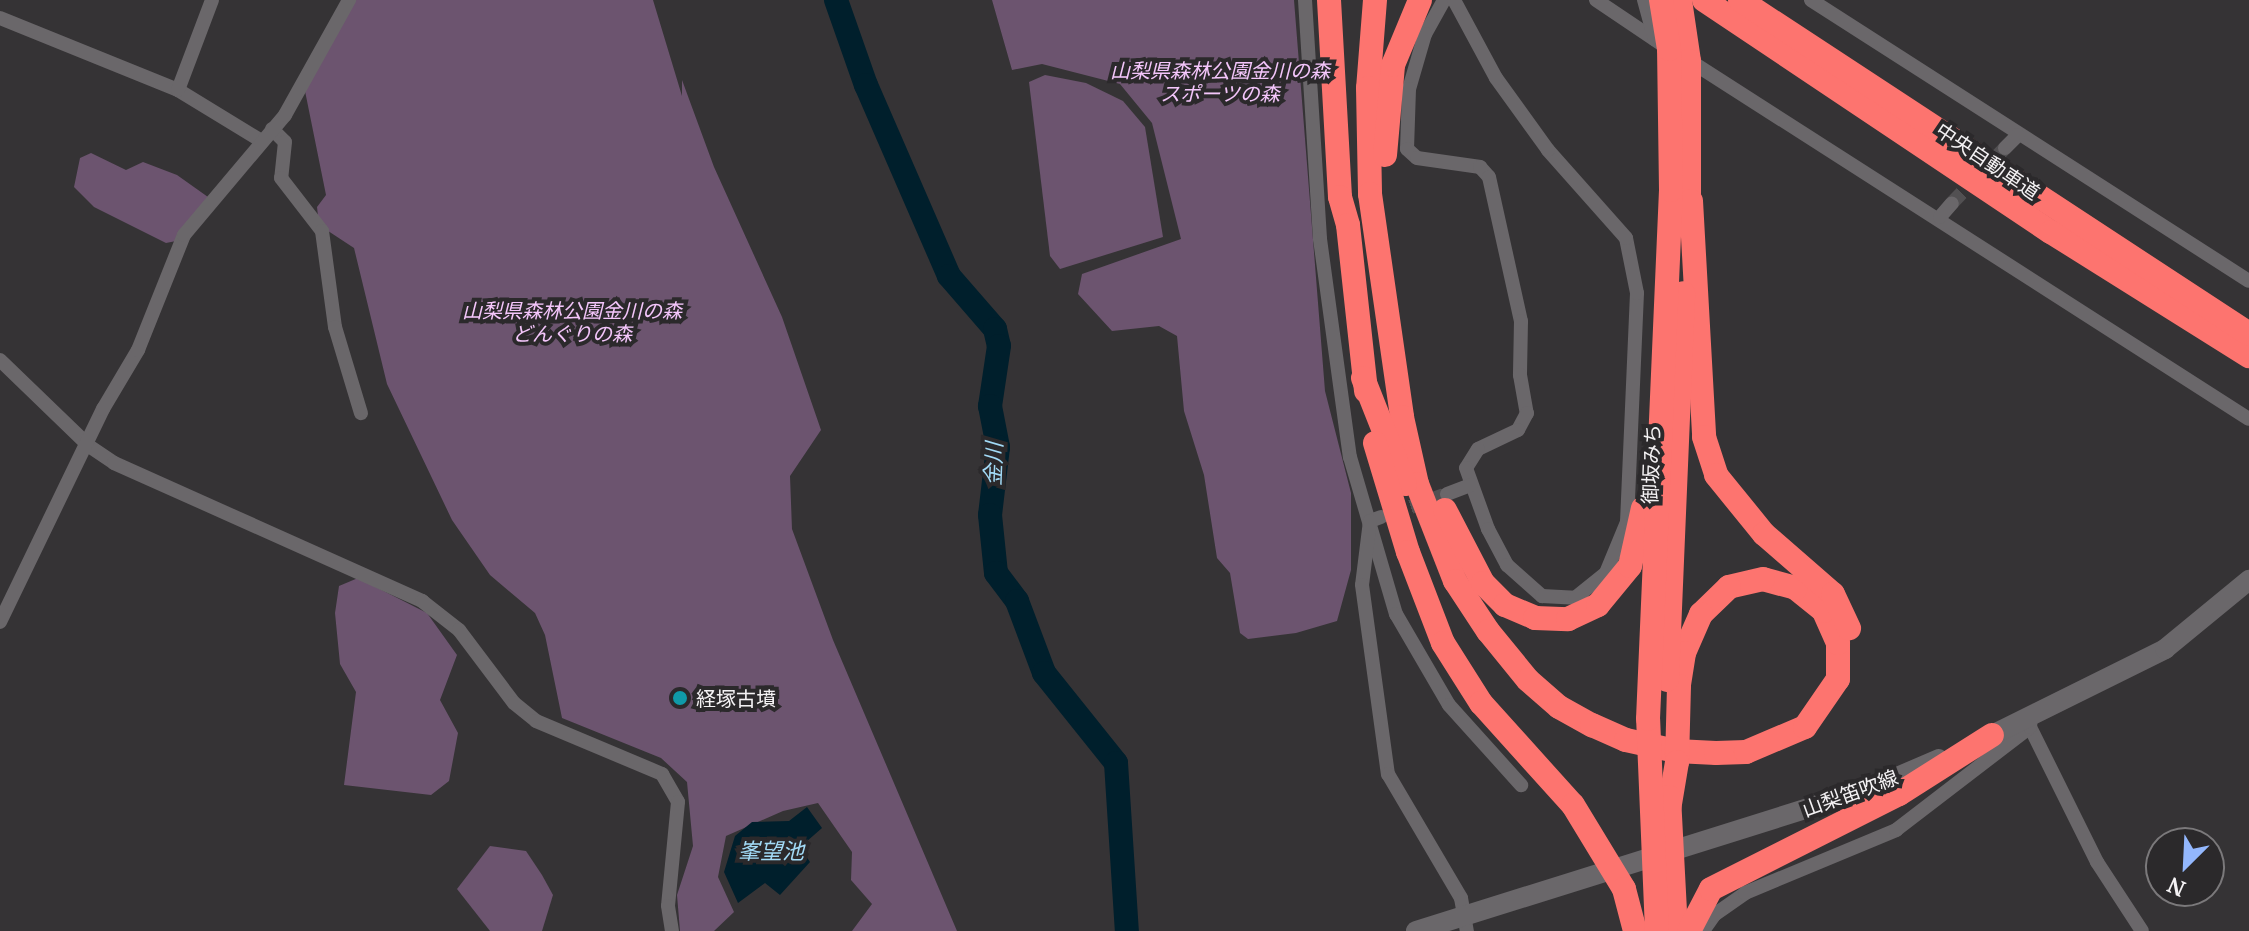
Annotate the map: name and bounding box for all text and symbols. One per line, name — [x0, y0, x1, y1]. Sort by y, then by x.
park label: 山梨県森林公園金川の森 スポーツの森 — [1110, 58, 1330, 105]
street label: 中央自動車道 — [1932, 118, 2044, 204]
park label: 山梨県森林公園金川の森 どんぐりの森 — [462, 299, 682, 346]
street label: 御坂みち — [1638, 424, 1664, 504]
water label: 金川 — [979, 442, 1007, 486]
place label: 経塚古墳 — [696, 686, 776, 710]
marker: 経塚古墳 — [671, 689, 689, 707]
street label: 山梨笛吹線 — [1799, 765, 1901, 821]
north arrow — [2145, 827, 2225, 907]
water label: 峯望池 — [738, 838, 804, 864]
text: N — [2162, 871, 2189, 904]

